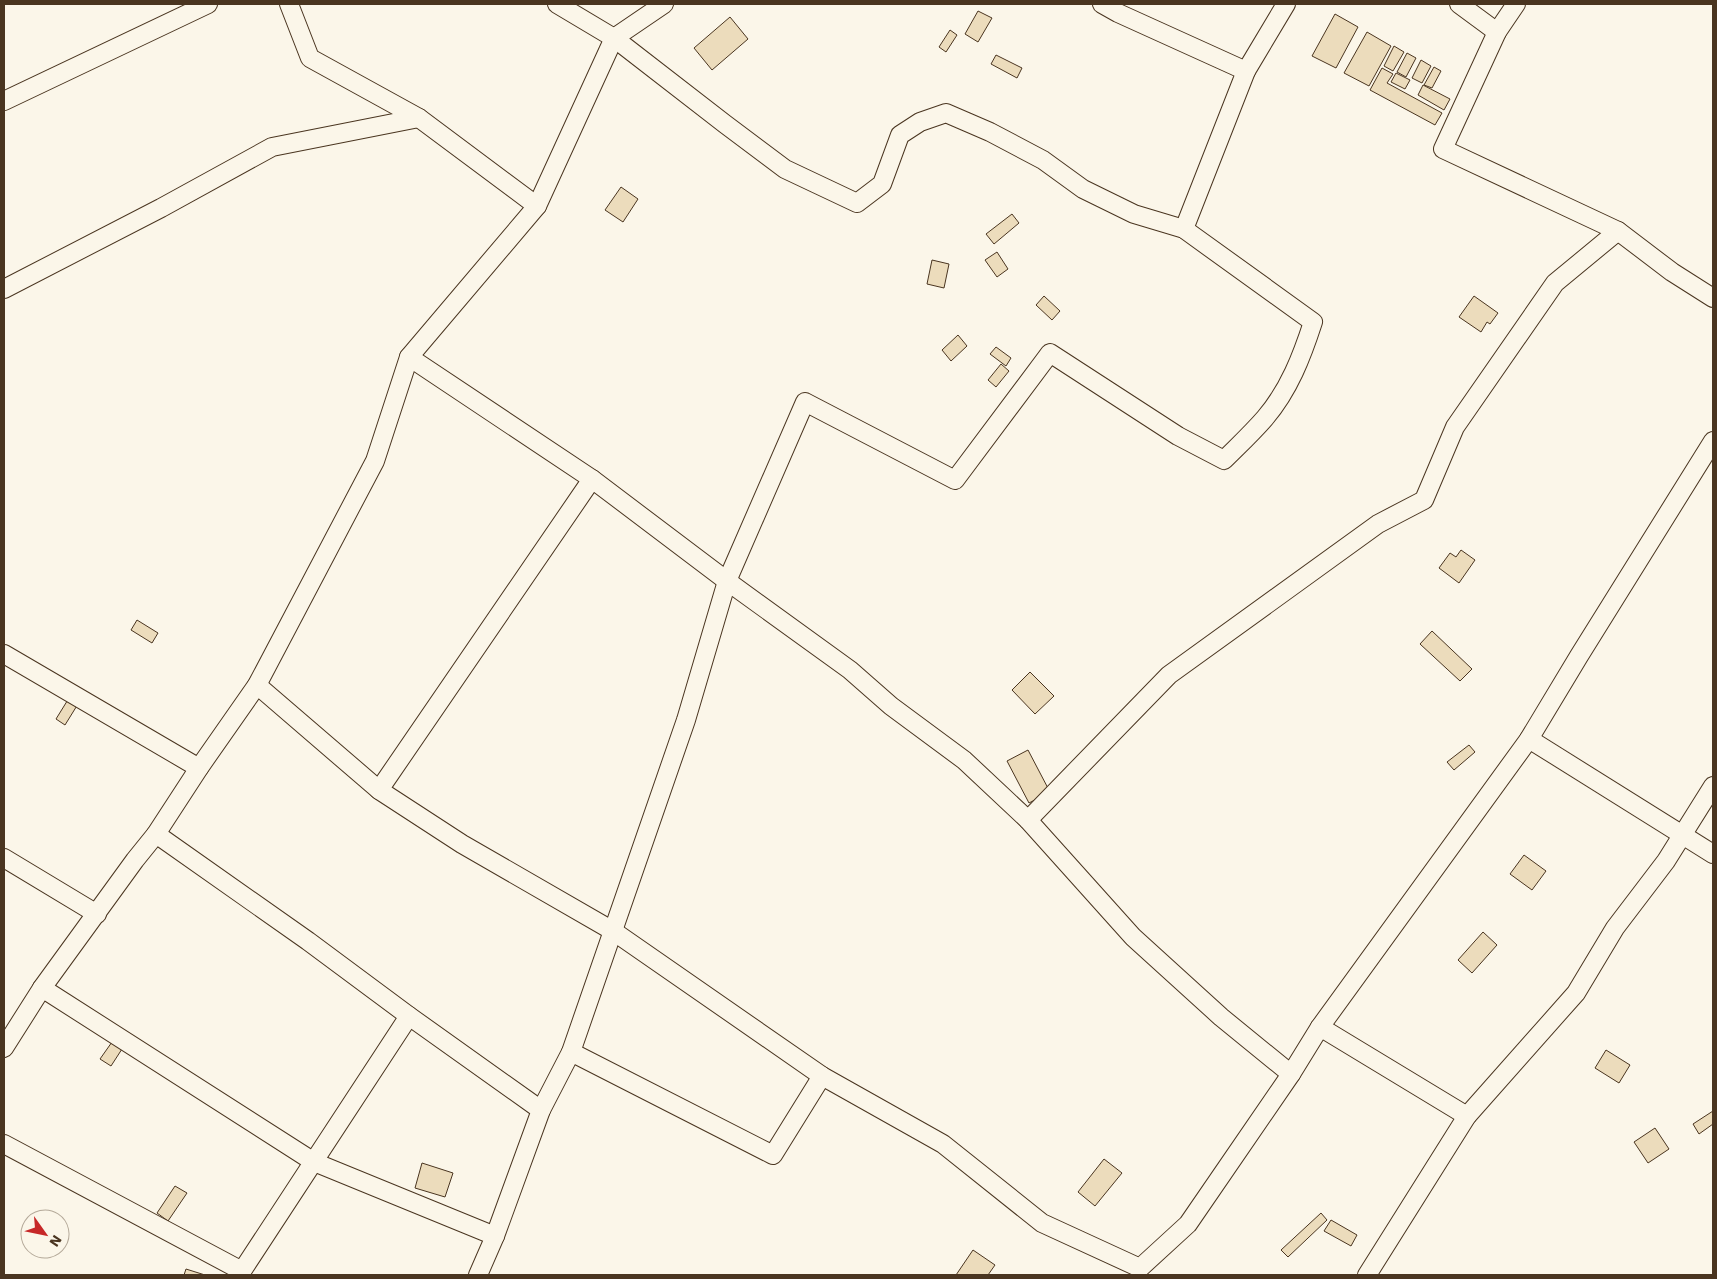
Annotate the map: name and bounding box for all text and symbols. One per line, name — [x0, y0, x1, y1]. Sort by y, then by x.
north arrow — [20, 1209, 70, 1259]
text: N — [46, 1232, 65, 1250]

